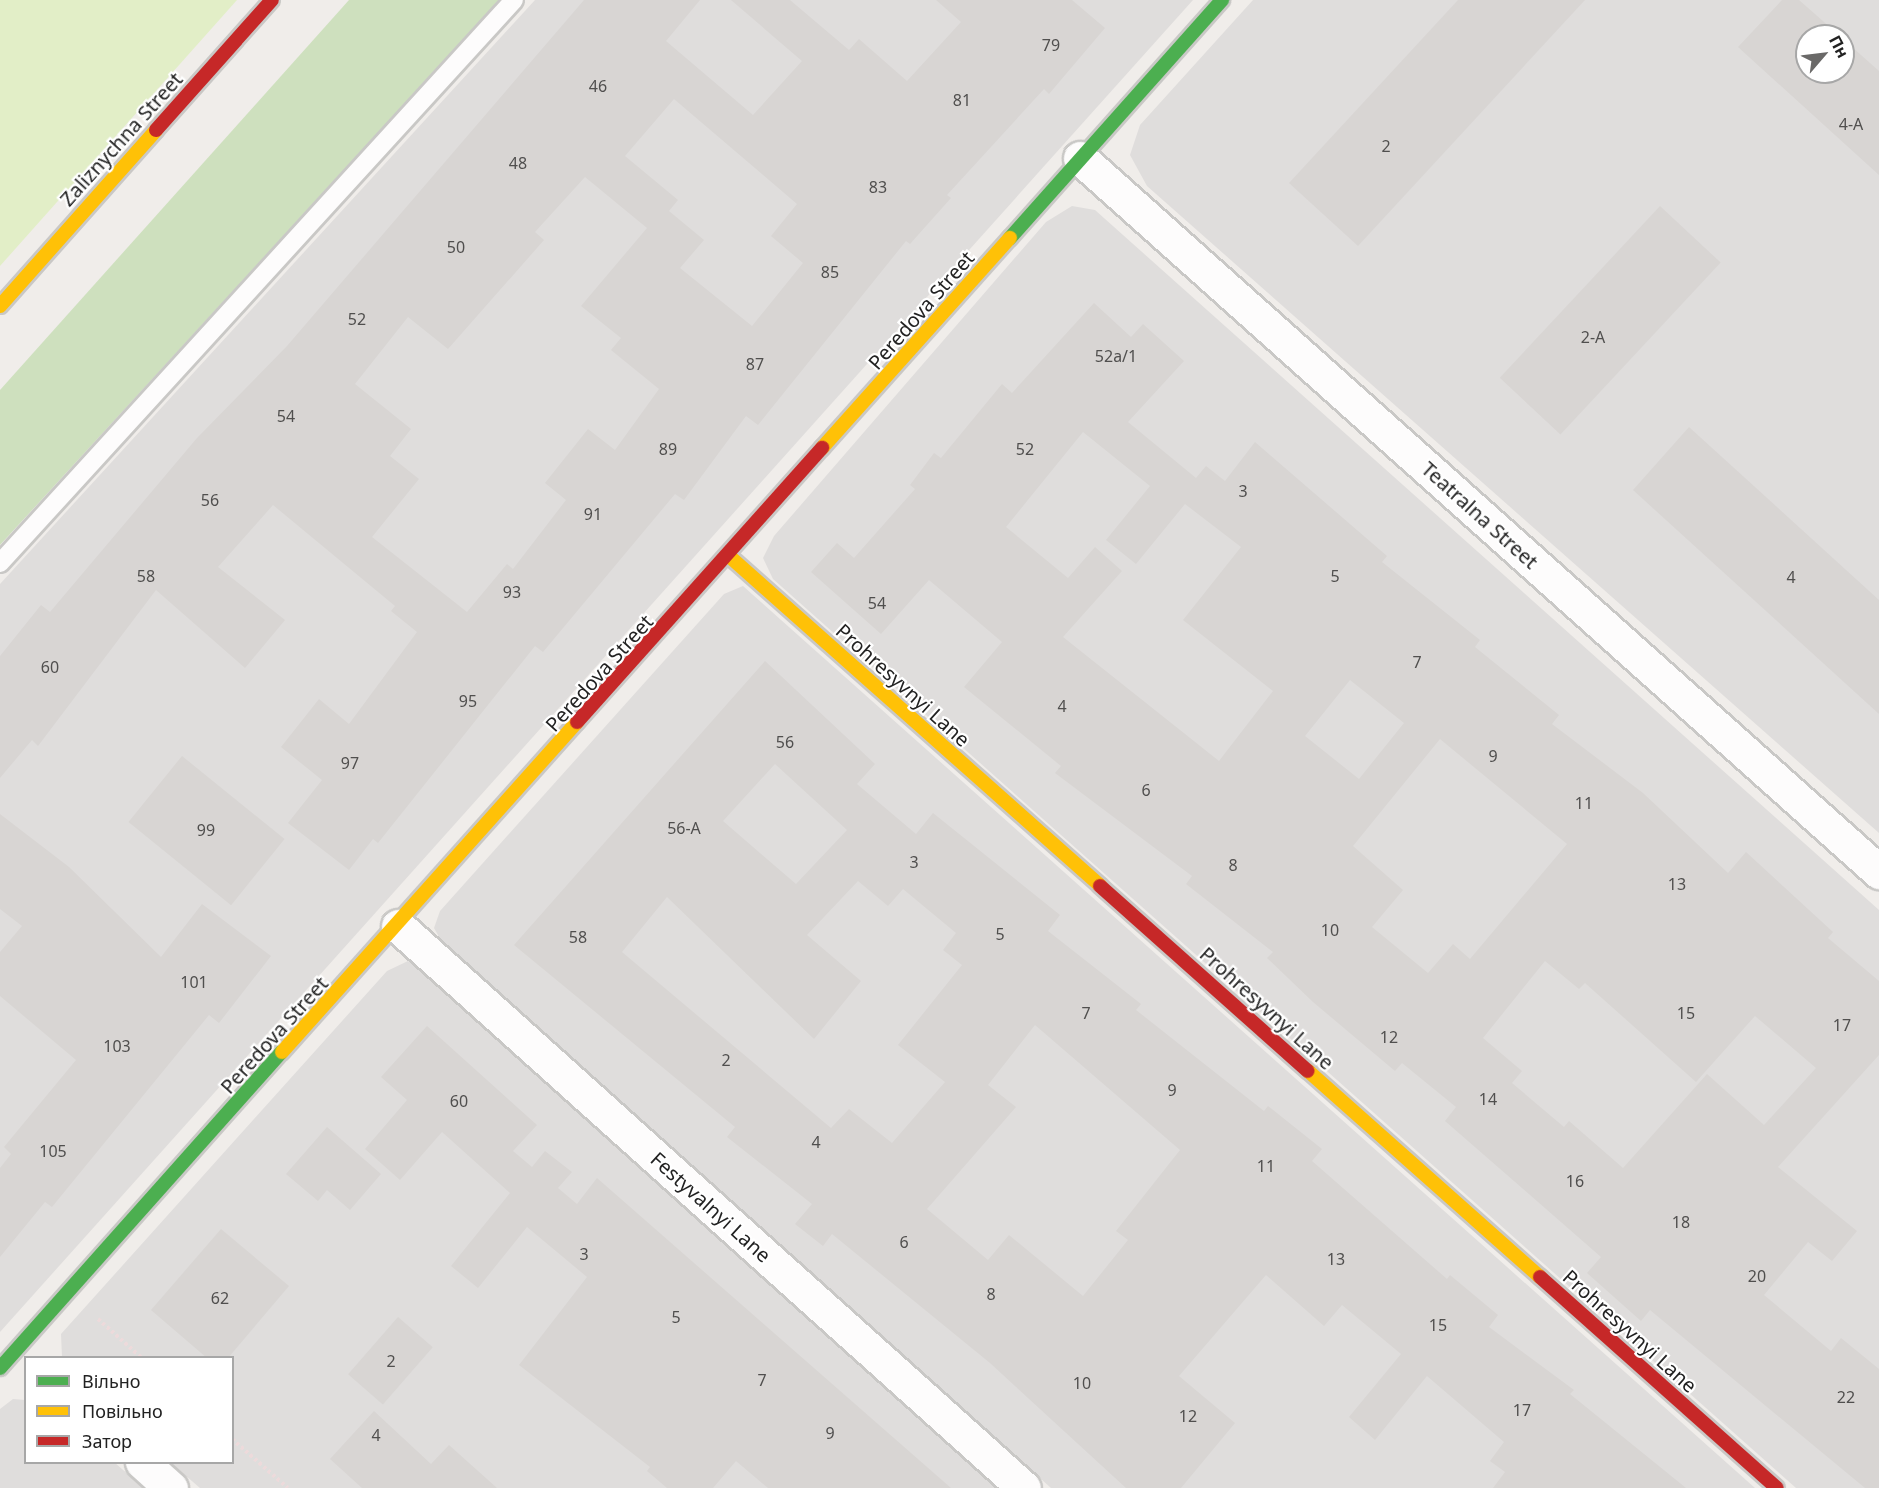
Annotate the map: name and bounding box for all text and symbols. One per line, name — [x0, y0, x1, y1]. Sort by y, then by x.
north arrow — [1795, 24, 1855, 84]
text: Пн — [1824, 31, 1854, 62]
house number: 79 — [1042, 35, 1060, 55]
street label: Zaliznychna Street — [55, 67, 187, 211]
house number: 46 — [589, 76, 607, 96]
house number: 81 — [953, 90, 971, 110]
house number: 4-А — [1839, 114, 1863, 134]
house number: 2 — [1381, 136, 1391, 156]
house number: 48 — [509, 153, 527, 173]
house number: 83 — [869, 177, 887, 197]
house number: 50 — [447, 237, 465, 257]
street label: Peredova Street — [863, 246, 979, 374]
house number: 85 — [821, 262, 839, 282]
house number: 52 — [348, 309, 366, 329]
house number: 2-А — [1581, 327, 1605, 347]
house number: 52а/1 — [1095, 346, 1137, 366]
house number: 87 — [746, 354, 764, 374]
house number: 54 — [277, 406, 295, 426]
house number: 89 — [659, 439, 677, 459]
house number: 52 — [1016, 439, 1034, 459]
street label: Teatralna Street — [1417, 456, 1543, 574]
house number: 3 — [1238, 481, 1248, 501]
house number: 56 — [201, 490, 219, 510]
house number: 91 — [584, 504, 602, 524]
house number: 58 — [137, 566, 155, 586]
house number: 5 — [1330, 566, 1340, 586]
house number: 4 — [1786, 567, 1796, 587]
house number: 93 — [503, 582, 521, 602]
house number: 54 — [868, 593, 886, 613]
street label: Peredova Street — [540, 610, 658, 736]
street label: Prohresyvnyi Lane — [831, 619, 975, 751]
house number: 7 — [1412, 652, 1422, 672]
house number: 60 — [41, 657, 59, 677]
house number: 95 — [459, 691, 477, 711]
house number: 4 — [1057, 696, 1067, 716]
house number: 56 — [776, 732, 794, 752]
house number: 9 — [1488, 746, 1498, 766]
house number: 97 — [341, 753, 359, 773]
house number: 6 — [1141, 780, 1151, 800]
house number: 11 — [1575, 793, 1593, 813]
house number: 56-А — [667, 818, 701, 838]
house number: 99 — [197, 820, 215, 840]
house number: 3 — [909, 852, 919, 872]
house number: 8 — [1228, 855, 1238, 875]
house number: 13 — [1668, 874, 1686, 894]
house number: 10 — [1321, 920, 1339, 940]
house number: 5 — [995, 924, 1005, 944]
house number: 58 — [569, 927, 587, 947]
street label: Prohresyvnyi Lane — [1195, 942, 1339, 1074]
house number: 101 — [180, 972, 208, 992]
street label: Peredova Street — [215, 972, 333, 1098]
house number: 7 — [1081, 1003, 1091, 1023]
house number: 15 — [1677, 1003, 1695, 1023]
house number: 17 — [1833, 1015, 1851, 1035]
house number: 12 — [1380, 1027, 1398, 1047]
house number: 103 — [103, 1036, 131, 1056]
house number: 2 — [721, 1050, 731, 1070]
house number: 9 — [1167, 1080, 1177, 1100]
house number: 14 — [1479, 1089, 1497, 1109]
house number: 60 — [450, 1091, 468, 1111]
house number: 4 — [811, 1132, 821, 1152]
house number: 105 — [39, 1141, 67, 1161]
street label: Festyvalnyi Lane — [646, 1147, 776, 1267]
house number: 11 — [1257, 1156, 1275, 1176]
house number: 16 — [1566, 1171, 1584, 1191]
house number: 18 — [1672, 1212, 1690, 1232]
house number: 6 — [899, 1232, 909, 1252]
house number: 3 — [579, 1244, 589, 1264]
house number: 13 — [1327, 1249, 1345, 1269]
street label: Prohresyvnyi Lane — [1558, 1265, 1702, 1397]
house number: 20 — [1748, 1266, 1766, 1286]
house number: 8 — [986, 1284, 996, 1304]
house number: 62 — [211, 1288, 229, 1308]
house number: 5 — [671, 1307, 681, 1327]
house number: 15 — [1429, 1315, 1447, 1335]
house number: 2 — [386, 1351, 396, 1371]
legend — [24, 1356, 234, 1464]
text: Вільно — [82, 1369, 140, 1393]
house number: 7 — [757, 1370, 767, 1390]
house number: 10 — [1073, 1373, 1091, 1393]
house number: 22 — [1837, 1387, 1855, 1407]
text: Повільно — [82, 1399, 163, 1423]
house number: 17 — [1513, 1400, 1531, 1420]
house number: 12 — [1179, 1406, 1197, 1426]
house number: 9 — [825, 1423, 835, 1443]
house number: 4 — [371, 1425, 381, 1445]
text: Затор — [82, 1429, 132, 1453]

